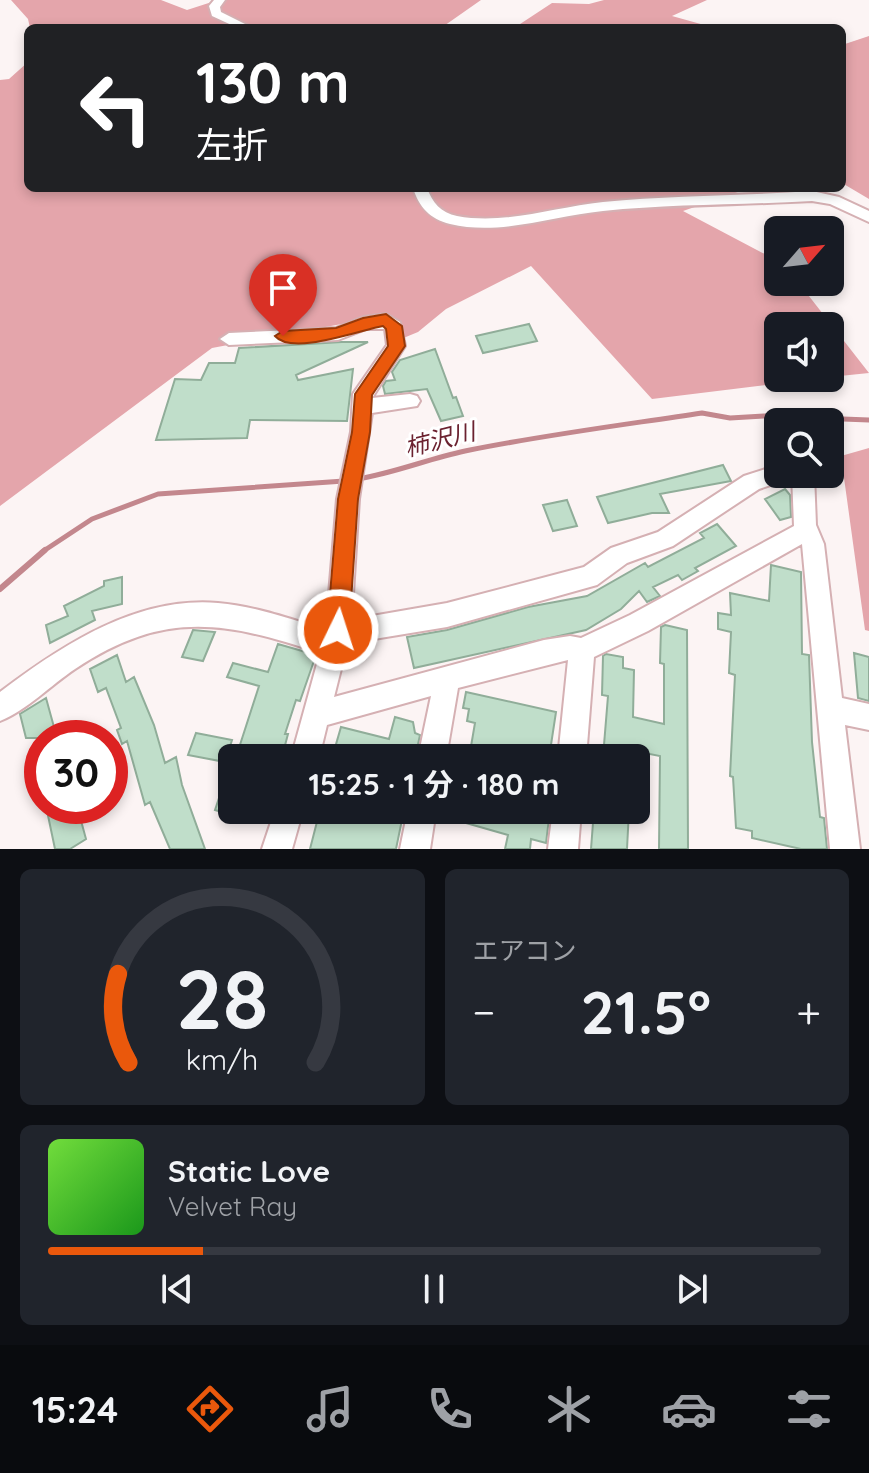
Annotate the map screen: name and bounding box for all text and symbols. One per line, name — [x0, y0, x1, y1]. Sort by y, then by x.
text: 130 m — [196, 47, 350, 117]
icon: left — [64, 56, 168, 160]
text: 左折 — [196, 122, 268, 167]
north arrow — [764, 216, 844, 296]
map controls — [764, 216, 844, 488]
pin — [249, 254, 317, 336]
icon: arrive — [261, 266, 305, 310]
button: sound — [764, 312, 844, 392]
button: search — [764, 408, 844, 488]
water label: 柿沢川 — [401, 415, 481, 462]
position arrow — [296, 588, 380, 672]
speed limit sign: 30 — [24, 720, 128, 824]
text: 15:25 · 1 分 · 180 m — [308, 765, 560, 803]
text: エアコン — [473, 934, 577, 967]
text: 28 — [176, 946, 269, 1050]
text: 21.5° — [581, 974, 711, 1049]
text: − — [473, 984, 495, 1039]
text: + — [796, 984, 821, 1039]
text: km/h — [186, 1041, 259, 1077]
text: Static Love — [168, 1152, 330, 1190]
text: Velvet Ray — [168, 1190, 297, 1223]
icon: previous — [155, 1267, 199, 1311]
icon: pause — [412, 1267, 456, 1311]
icon: next — [670, 1267, 714, 1311]
icon: directions — [182, 1381, 238, 1437]
icon: music — [302, 1381, 358, 1437]
icon: phone — [422, 1381, 478, 1437]
icon: climate — [541, 1381, 597, 1437]
icon: car — [661, 1381, 717, 1437]
icon: filters — [781, 1381, 837, 1437]
text: 15:24 — [32, 1387, 118, 1432]

